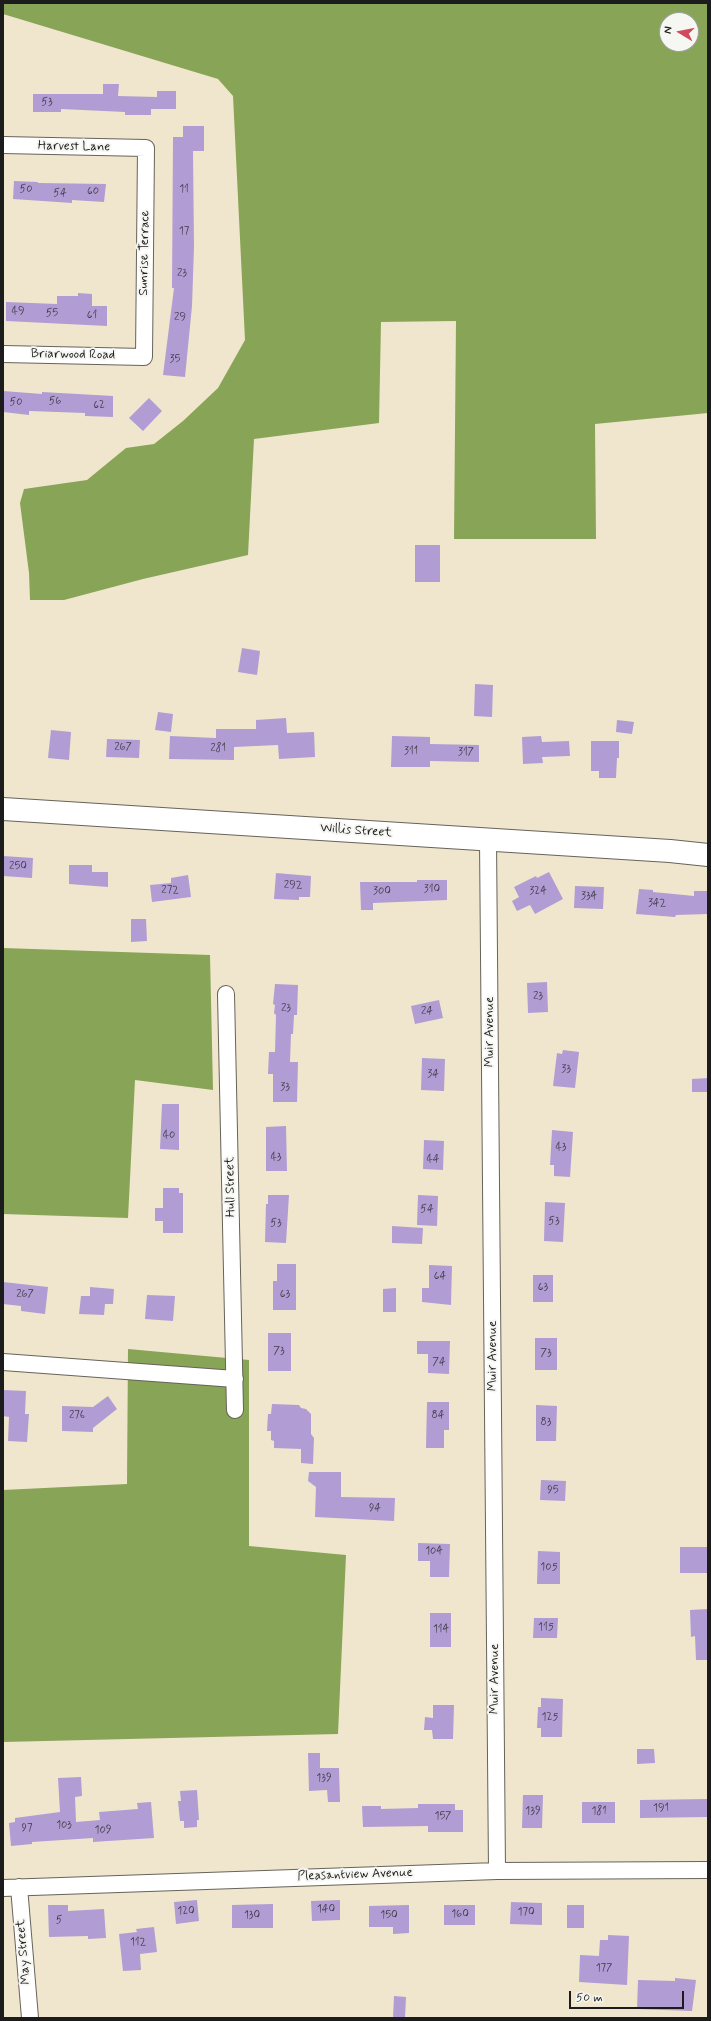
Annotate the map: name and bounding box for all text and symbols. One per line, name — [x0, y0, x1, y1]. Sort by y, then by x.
north arrow — [659, 12, 699, 52]
text: N — [661, 25, 676, 35]
house number: 53 — [41, 96, 53, 110]
street label: Harvest Lane — [38, 139, 110, 155]
house number: 50 — [20, 183, 32, 197]
house number: 11 — [179, 183, 189, 197]
house number: 60 — [87, 185, 99, 199]
house number: 54 — [53, 187, 67, 201]
street label: Sunrise Terrace — [136, 210, 154, 296]
house number: 17 — [179, 225, 189, 239]
house number: 23 — [177, 267, 187, 281]
house number: 49 — [12, 305, 24, 319]
house number: 55 — [46, 307, 58, 321]
house number: 61 — [87, 309, 97, 323]
house number: 29 — [174, 311, 186, 325]
street label: Briarwood Road — [31, 346, 115, 364]
house number: 35 — [170, 353, 180, 367]
house number: 56 — [49, 395, 61, 409]
house number: 50 — [10, 396, 22, 410]
house number: 62 — [93, 399, 105, 413]
house number: 267 — [114, 741, 132, 755]
house number: 281 — [210, 742, 226, 756]
house number: 311 — [404, 745, 418, 759]
house number: 317 — [458, 746, 474, 760]
street label: Willis Street — [320, 821, 392, 841]
house number: 250 — [9, 860, 27, 874]
house number: 292 — [284, 879, 302, 893]
house number: 310 — [424, 883, 440, 897]
house number: 272 — [161, 884, 179, 898]
house number: 300 — [373, 885, 391, 899]
house number: 324 — [529, 885, 547, 899]
house number: 334 — [581, 890, 597, 904]
house number: 342 — [648, 897, 666, 911]
house number: 23 — [533, 990, 543, 1004]
street label: Muir Avenue — [482, 997, 498, 1067]
house number: 23 — [281, 1002, 291, 1016]
house number: 24 — [421, 1005, 433, 1019]
house number: 33 — [561, 1063, 571, 1077]
house number: 34 — [427, 1068, 439, 1082]
house number: 33 — [280, 1081, 290, 1095]
house number: 40 — [163, 1129, 175, 1143]
house number: 43 — [555, 1141, 567, 1155]
house number: 43 — [270, 1151, 282, 1165]
house number: 44 — [426, 1153, 440, 1167]
street label: Hull Street — [223, 1156, 239, 1218]
house number: 54 — [420, 1203, 434, 1217]
house number: 53 — [548, 1215, 560, 1229]
house number: 53 — [270, 1217, 282, 1231]
house number: 64 — [434, 1270, 446, 1284]
house number: 63 — [538, 1281, 548, 1295]
house number: 267 — [16, 1288, 34, 1302]
house number: 63 — [280, 1288, 290, 1302]
street label: Muir Avenue — [485, 1321, 501, 1391]
house number: 73 — [273, 1345, 285, 1359]
house number: 73 — [540, 1347, 552, 1361]
house number: 74 — [432, 1356, 446, 1370]
house number: 276 — [69, 1409, 85, 1423]
house number: 84 — [432, 1409, 444, 1423]
house number: 83 — [541, 1416, 551, 1430]
house number: 95 — [547, 1484, 559, 1498]
house number: 94 — [369, 1502, 381, 1516]
house number: 104 — [425, 1545, 443, 1559]
house number: 105 — [540, 1561, 558, 1575]
house number: 115 — [538, 1621, 554, 1635]
house number: 114 — [433, 1623, 449, 1637]
street label: Muir Avenue — [487, 1644, 503, 1714]
house number: 125 — [542, 1711, 558, 1725]
house number: 139 — [316, 1772, 332, 1786]
house number: 191 — [653, 1802, 669, 1816]
house number: 139 — [525, 1805, 541, 1819]
house number: 181 — [591, 1805, 607, 1819]
house number: 157 — [435, 1810, 451, 1824]
house number: 103 — [56, 1819, 72, 1833]
house number: 97 — [22, 1822, 32, 1836]
house number: 109 — [95, 1824, 111, 1838]
street label: Pleasantview Avenue — [297, 1865, 413, 1885]
house number: 140 — [317, 1903, 335, 1917]
house number: 120 — [177, 1905, 195, 1919]
house number: 170 — [517, 1906, 535, 1920]
house number: 160 — [451, 1908, 469, 1922]
house number: 130 — [244, 1909, 260, 1923]
house number: 150 — [380, 1909, 398, 1923]
house number: 5 — [56, 1914, 62, 1928]
street label: May Street — [13, 1919, 35, 1985]
house number: 112 — [130, 1936, 146, 1950]
house number: 177 — [596, 1962, 612, 1976]
scale bar — [571, 1983, 686, 2009]
text: 50 m — [576, 1990, 603, 2006]

